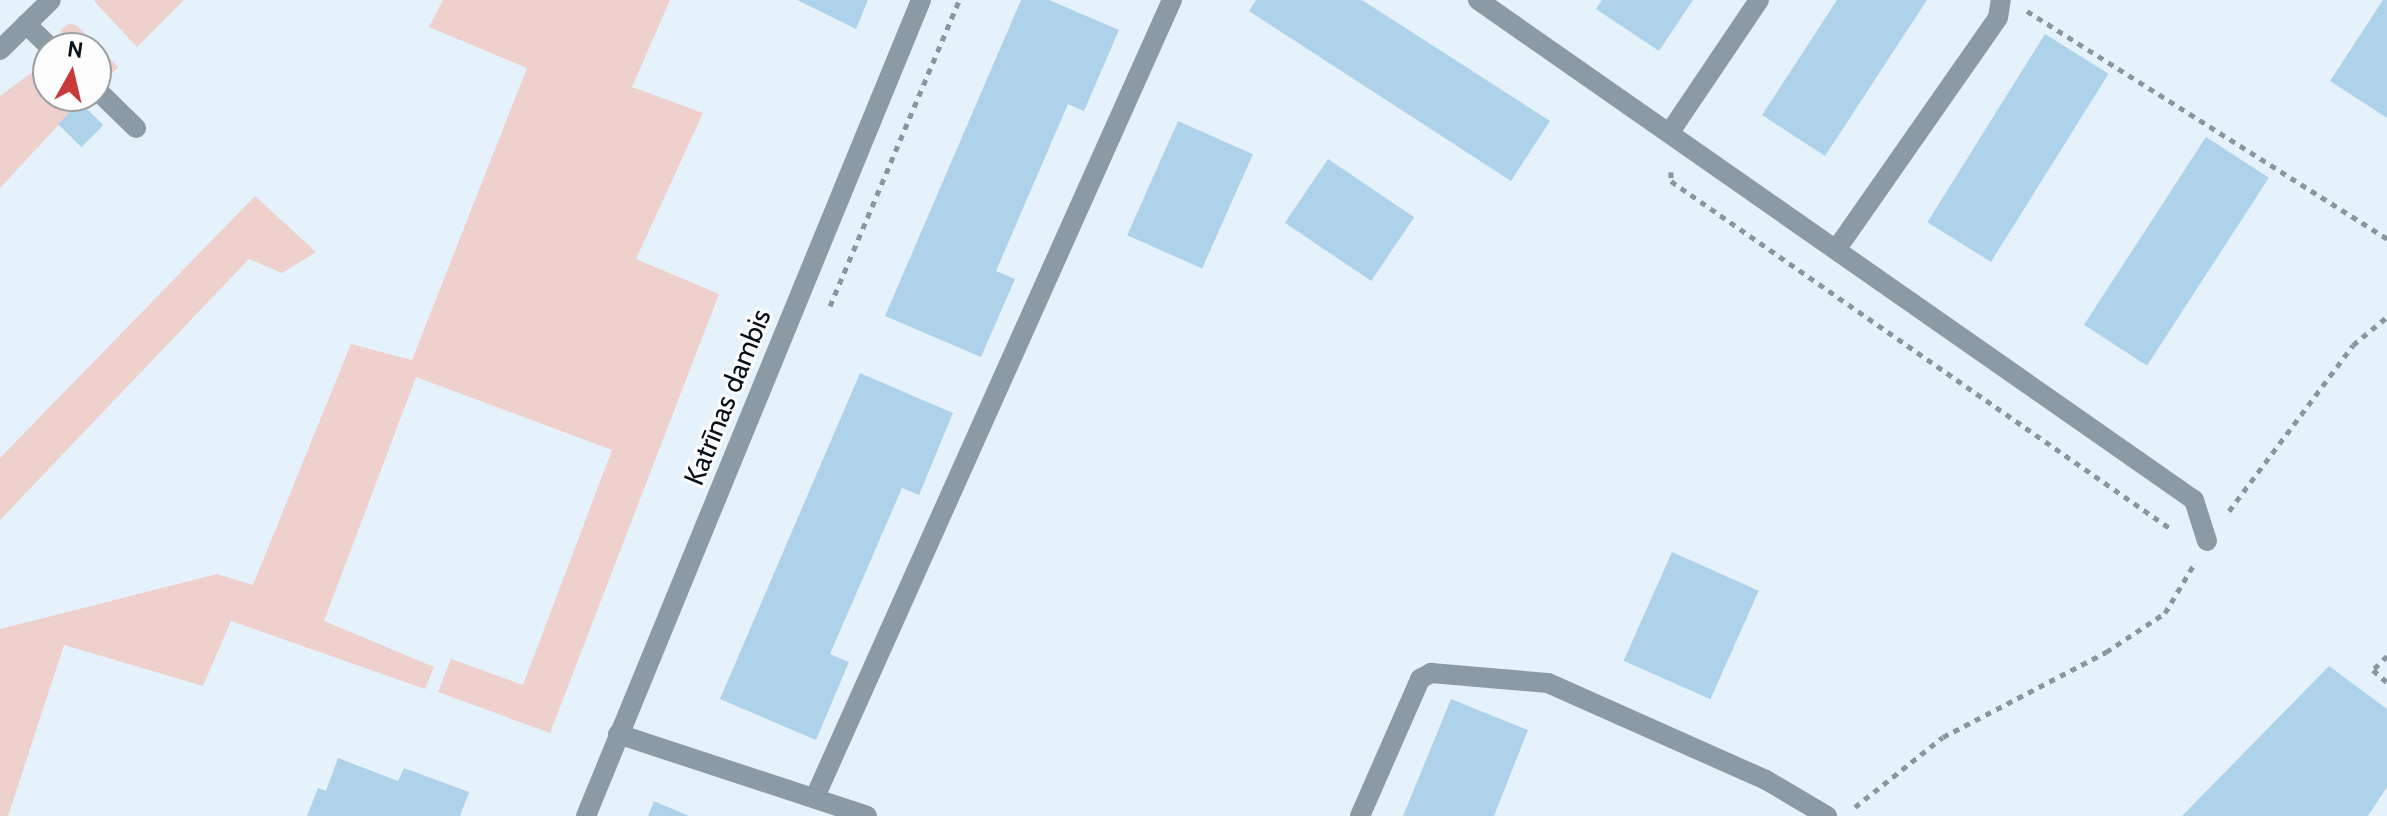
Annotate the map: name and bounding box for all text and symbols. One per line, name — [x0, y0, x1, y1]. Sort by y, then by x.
north arrow — [32, 32, 112, 112]
text: N — [66, 35, 85, 64]
street label: Katrīnas dambis — [676, 304, 778, 490]

